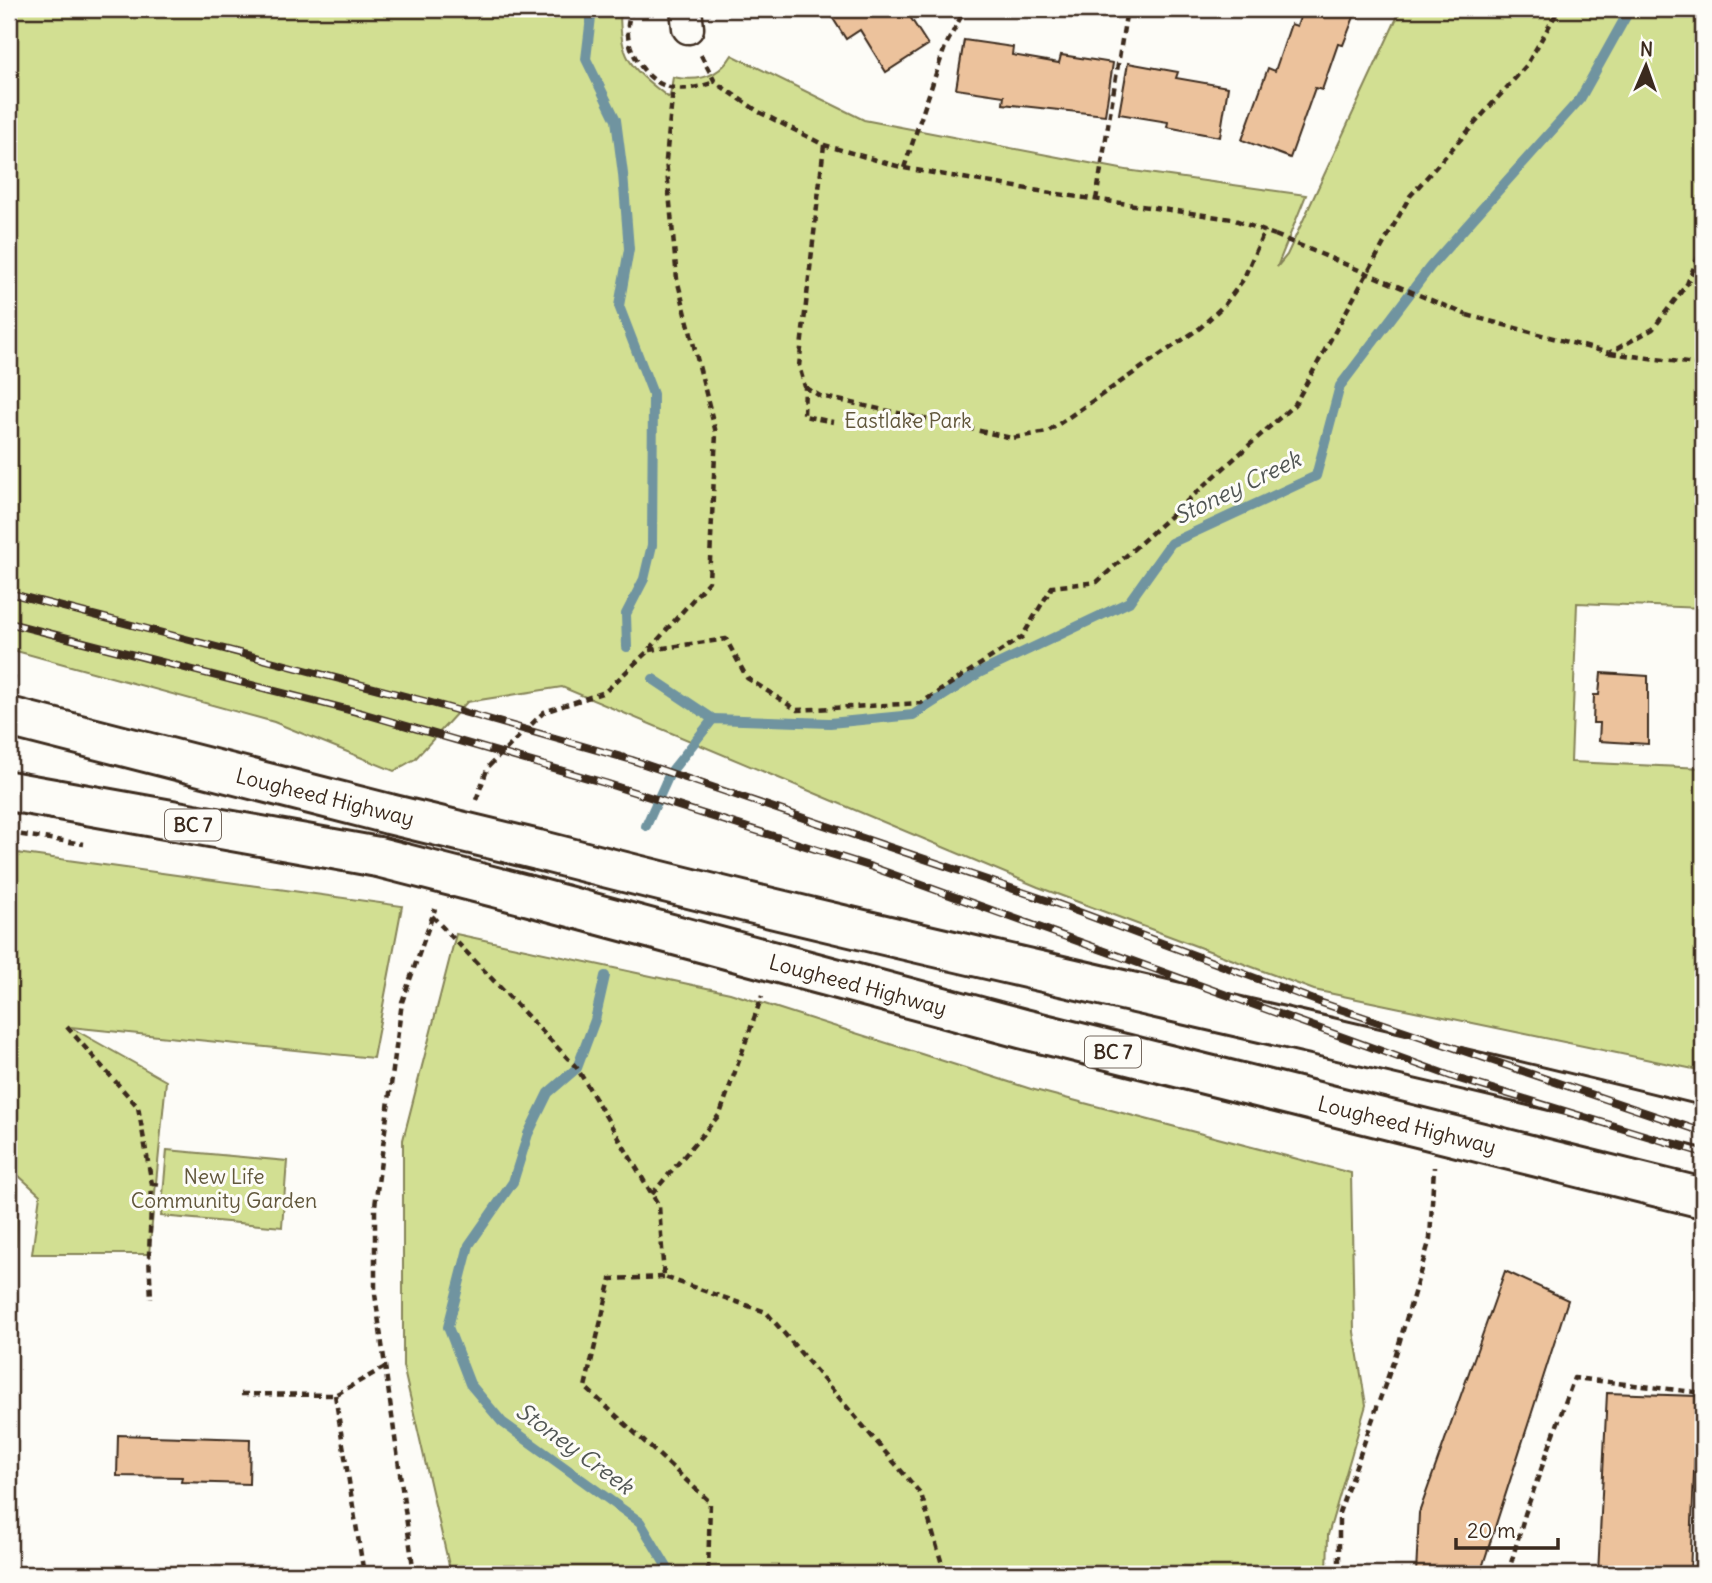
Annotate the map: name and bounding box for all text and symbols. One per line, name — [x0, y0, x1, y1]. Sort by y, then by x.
north arrow — [1610, 32, 1680, 102]
text: N — [1640, 37, 1654, 61]
park label: Eastlake Park — [844, 407, 972, 434]
water label: Stoney Creek — [1169, 443, 1306, 530]
street label: Lougheed Highway — [233, 762, 417, 832]
road number: BC 7 — [165, 810, 221, 840]
street label: Lougheed Highway — [766, 948, 950, 1022]
road number: BC 7 — [1085, 1036, 1141, 1068]
street label: Lougheed Highway — [1315, 1090, 1499, 1160]
park label: New Life Community Garden — [131, 1163, 317, 1214]
water label: Stoney Creek — [511, 1396, 640, 1501]
scale bar — [1456, 1506, 1558, 1550]
text: 20 m — [1467, 1517, 1516, 1544]

